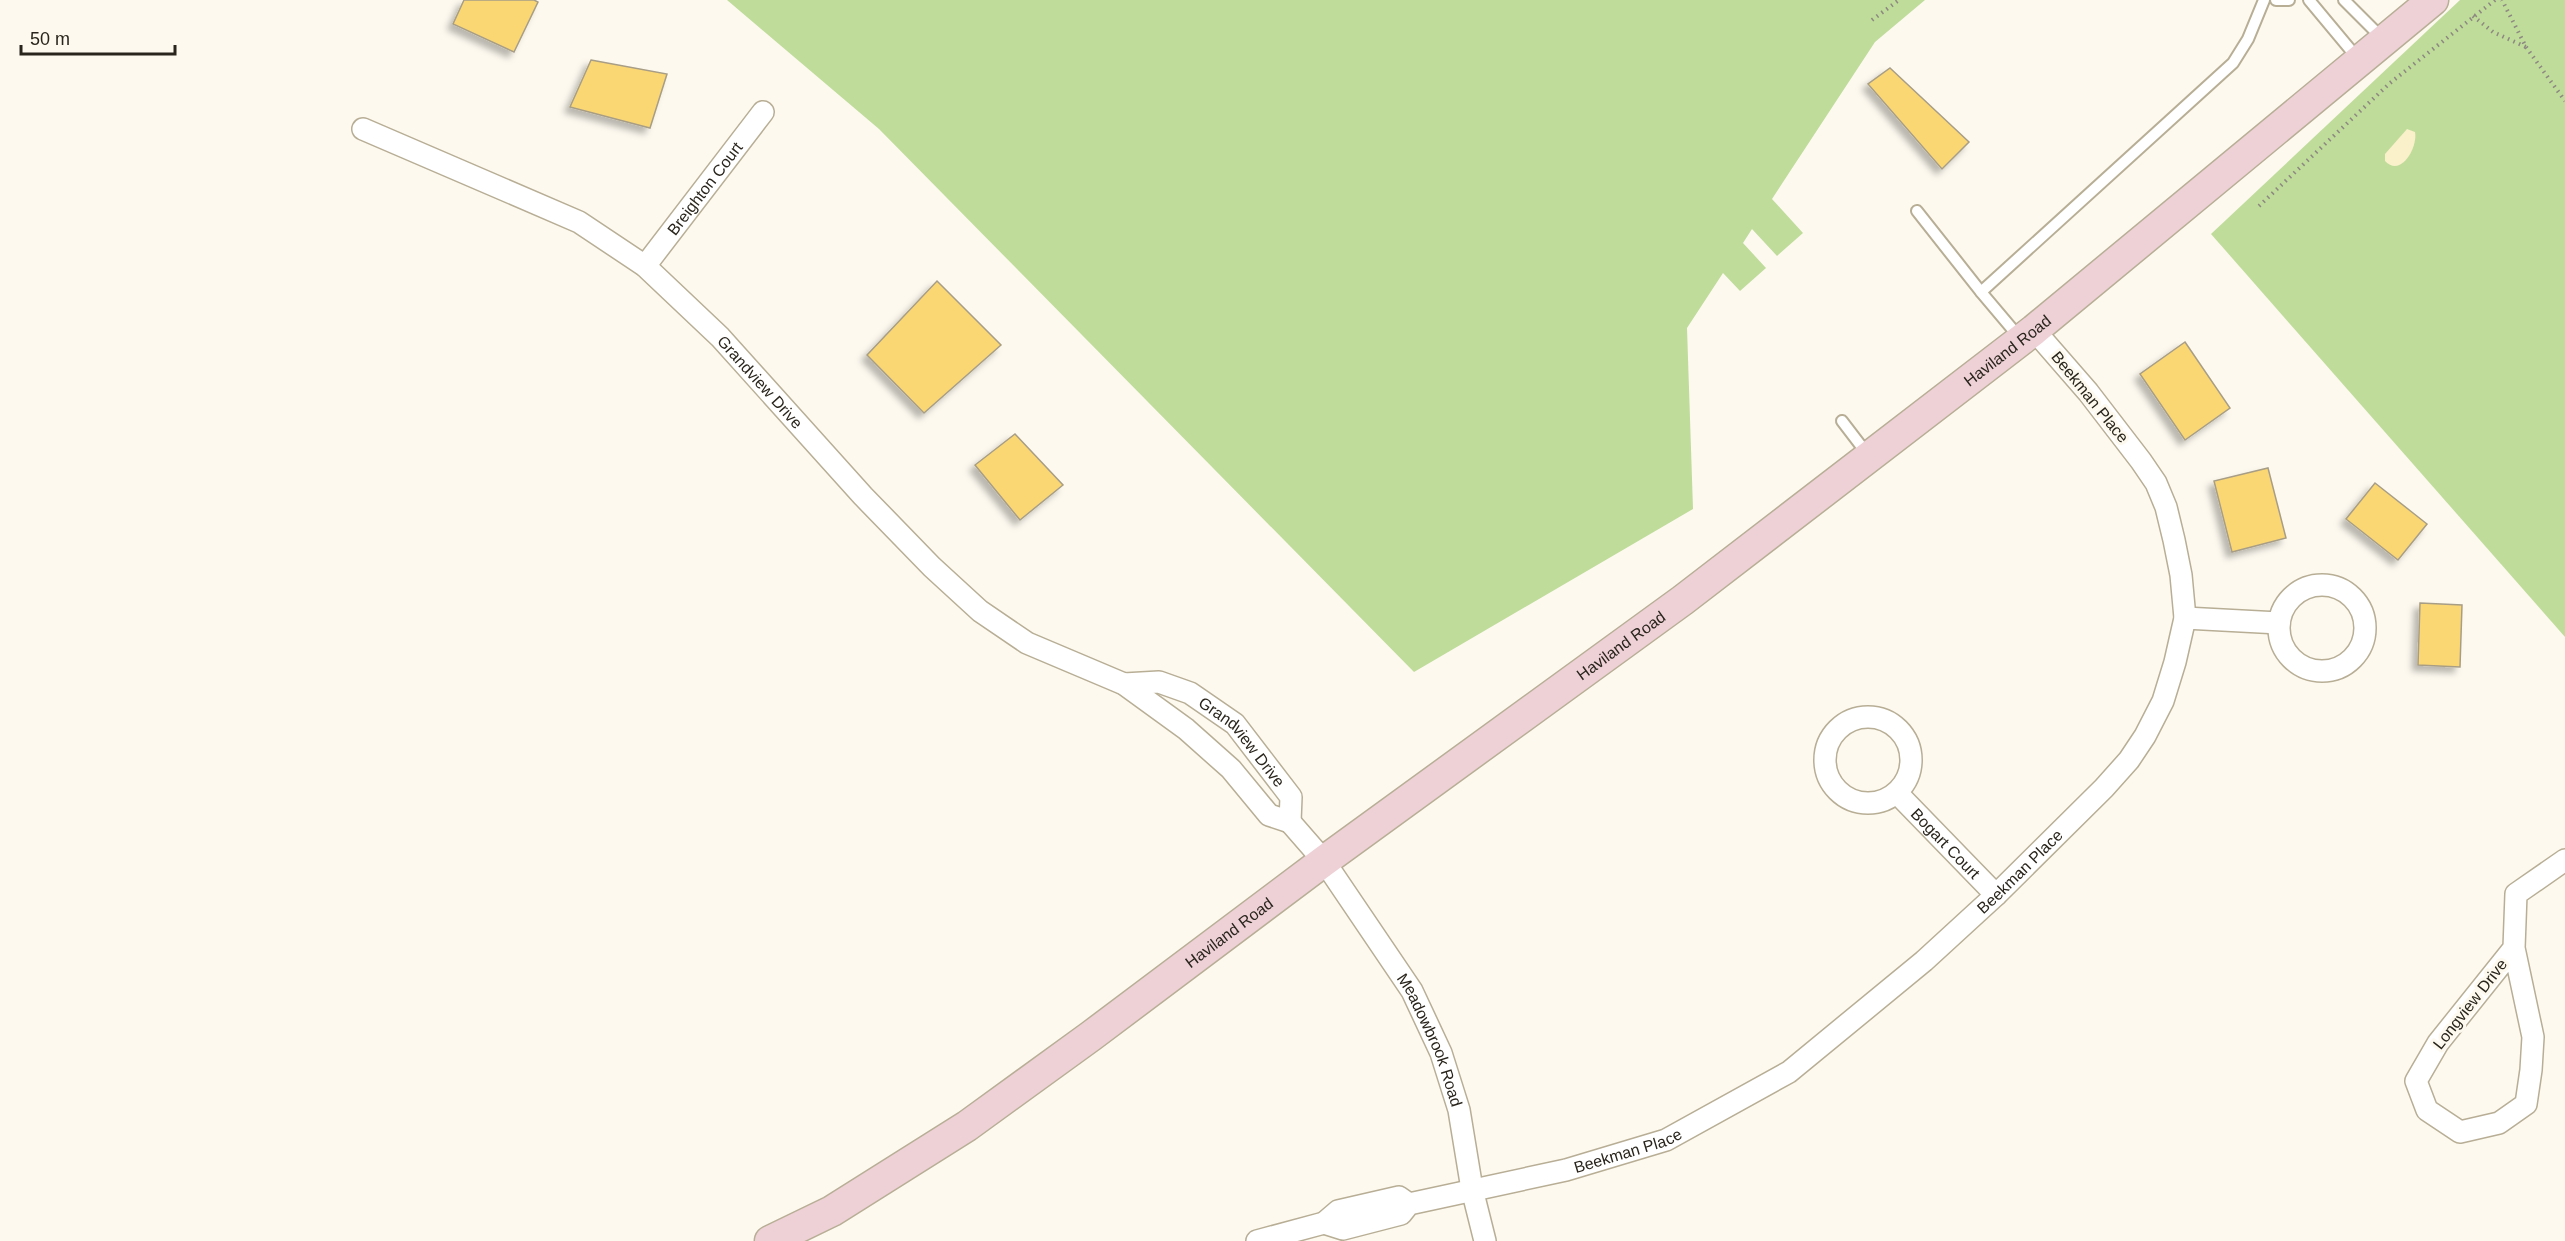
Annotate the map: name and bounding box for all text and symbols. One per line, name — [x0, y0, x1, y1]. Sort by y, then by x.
scale bar — [21, 18, 176, 56]
text: 50 m — [30, 29, 70, 49]
street label: Breighton Court — [664, 138, 746, 238]
street label: Haviland Road — [1960, 311, 2054, 389]
street label: Grandview Drive — [714, 332, 806, 432]
street label: Beekman Place — [2048, 348, 2132, 446]
street label: Haviland Road — [1573, 607, 1668, 683]
street label: Grandview Drive — [1196, 693, 1288, 790]
street label: Bogart Court — [1908, 805, 1984, 882]
street label: Beekman Place — [1973, 826, 2066, 917]
street label: Haviland Road — [1182, 894, 1276, 971]
street label: Longview Drive — [2430, 956, 2510, 1052]
street label: Meadowbrook Road — [1394, 970, 1466, 1108]
street label: Beekman Place — [1572, 1125, 1685, 1176]

